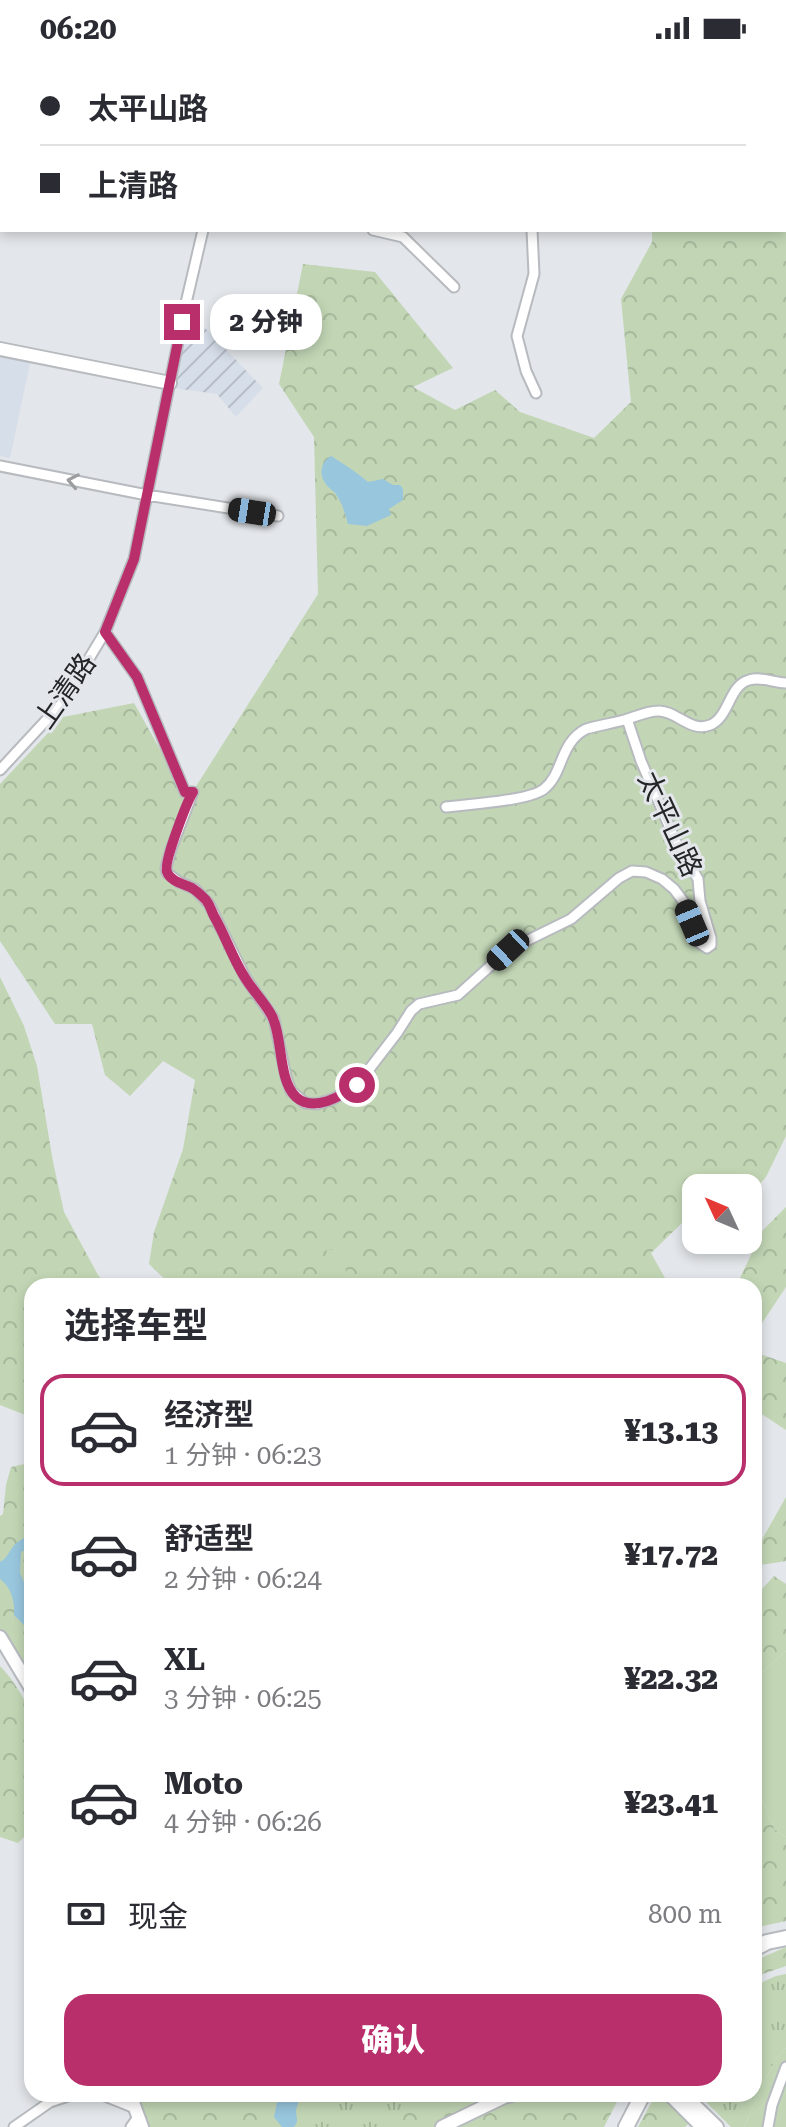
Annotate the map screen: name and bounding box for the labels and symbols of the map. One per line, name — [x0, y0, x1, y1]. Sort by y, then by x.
callout: 2 分钟 — [210, 294, 322, 350]
route end — [164, 304, 200, 340]
one-way arrow — [67, 473, 80, 490]
car — [226, 496, 278, 528]
street label: 上清路 — [27, 647, 103, 735]
street label: 太平山路 — [631, 766, 709, 882]
car — [672, 896, 712, 950]
car — [482, 925, 534, 975]
route start — [339, 1067, 375, 1103]
north arrow — [682, 1174, 762, 1254]

